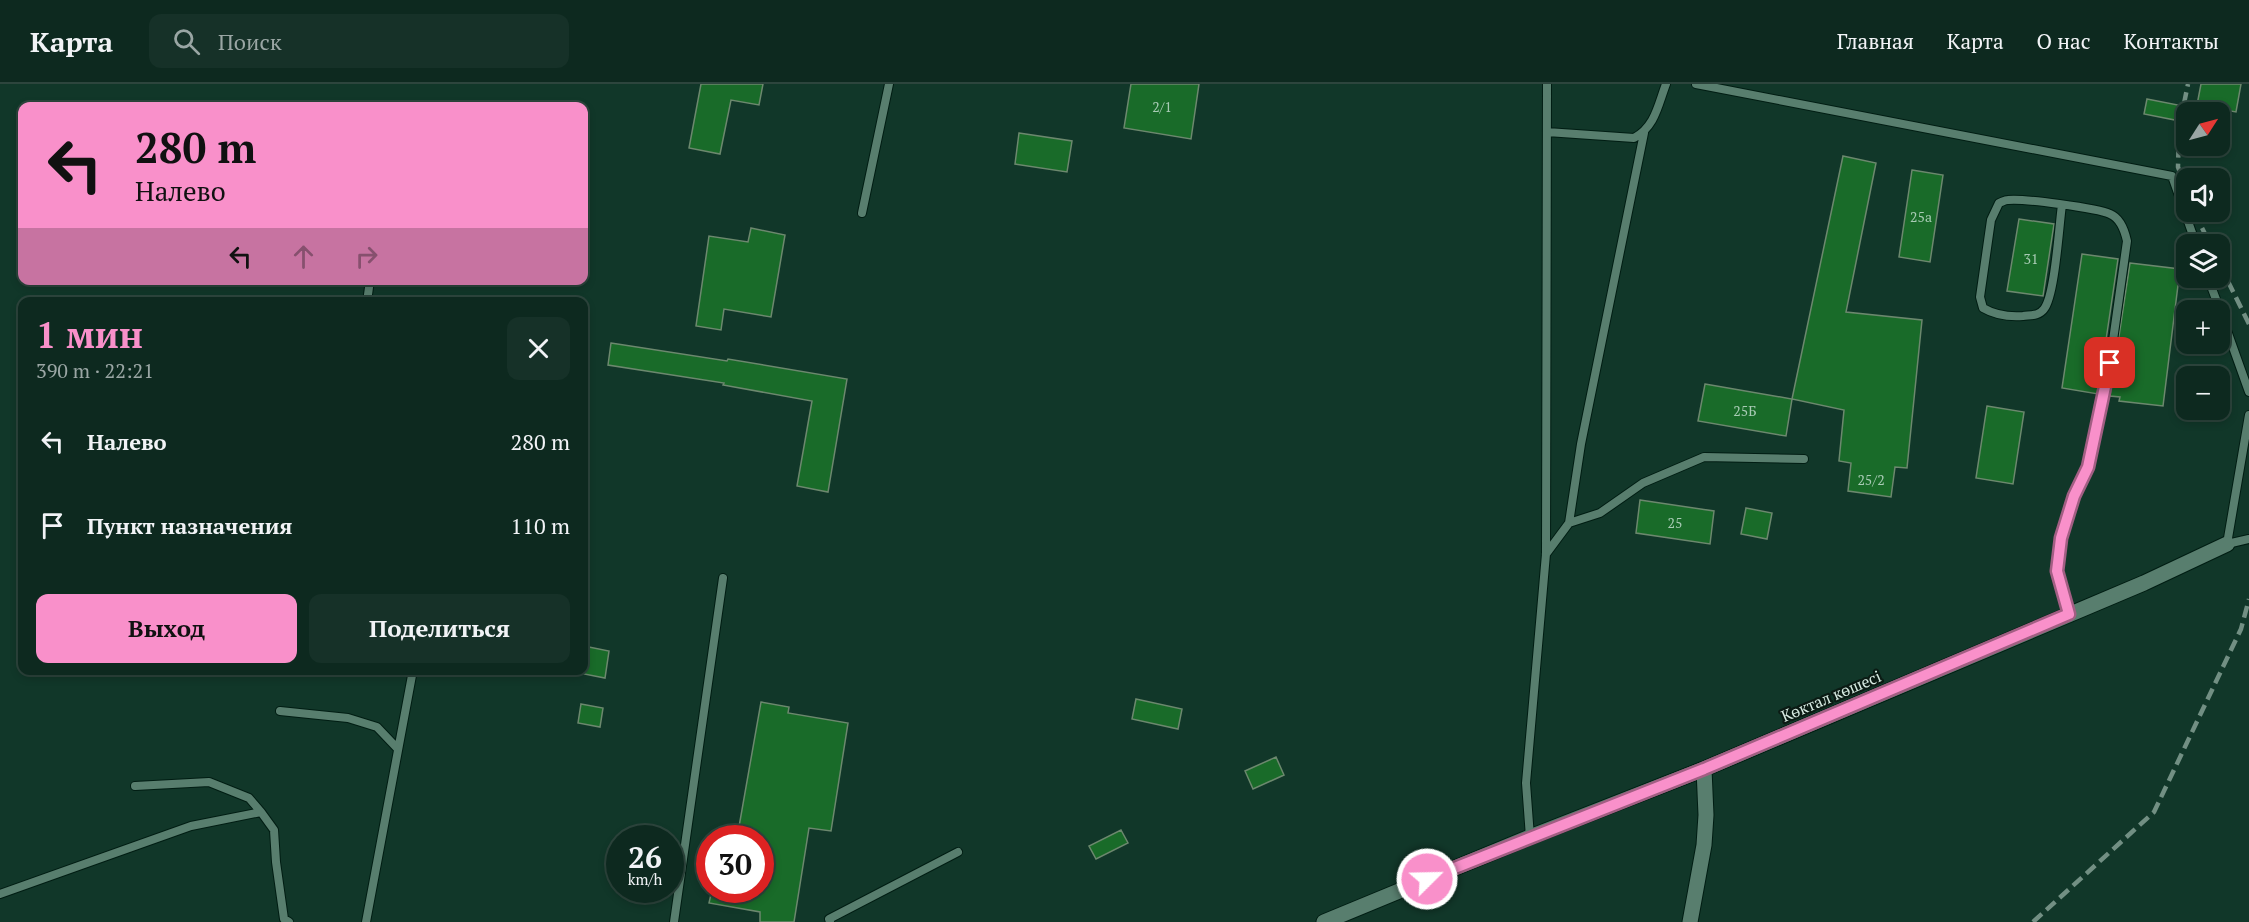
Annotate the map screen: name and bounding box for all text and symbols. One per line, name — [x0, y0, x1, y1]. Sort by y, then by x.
search box — [149, 14, 569, 68]
text: Карта — [30, 23, 113, 60]
icon: search — [170, 25, 203, 58]
text: Поиск — [218, 27, 282, 56]
text: Главная — [1837, 27, 1914, 55]
text: Карта — [1947, 27, 2004, 55]
text: О нас — [2037, 27, 2090, 55]
text: Контакты — [2123, 27, 2219, 55]
house number: 2/1 — [1152, 97, 1172, 116]
north arrow — [2176, 102, 2230, 156]
map controls — [2176, 102, 2230, 420]
text: 280 m — [135, 119, 256, 175]
icon: left — [36, 126, 114, 204]
button: sound — [2176, 168, 2230, 222]
text: Налево — [135, 173, 226, 209]
house number: 25а — [1910, 207, 1932, 226]
button: layers — [2176, 234, 2230, 288]
icon: left — [224, 240, 257, 273]
icon: ahead — [287, 240, 320, 273]
icon: right — [350, 240, 383, 273]
house number: 31 — [2024, 249, 2038, 268]
button: + — [2176, 300, 2230, 354]
text: 1 мин — [36, 311, 143, 358]
button: close — [507, 317, 570, 380]
pin — [2084, 337, 2135, 388]
icon: arrive — [2093, 346, 2126, 379]
text: 390 m · 22:21 — [36, 357, 154, 384]
button: − — [2176, 366, 2230, 420]
house number: 25Б — [1733, 401, 1757, 420]
icon: left — [36, 425, 69, 458]
text: Налево — [87, 427, 167, 456]
text: 280 m — [510, 427, 570, 456]
house number: 25/2 — [1857, 470, 1885, 489]
icon: arrive — [36, 509, 69, 542]
text: Пункт назначения — [87, 511, 292, 540]
text: 110 m — [510, 511, 570, 540]
house number: 25 — [1668, 513, 1682, 532]
button: Выход — [36, 594, 297, 663]
button: Поделиться — [309, 594, 570, 663]
street label: Көктал көшесі — [1778, 665, 1885, 727]
speed limit sign: 30 — [696, 825, 774, 903]
text: 26 — [628, 837, 662, 877]
position arrow — [1395, 847, 1459, 911]
text: km/h — [628, 869, 662, 889]

